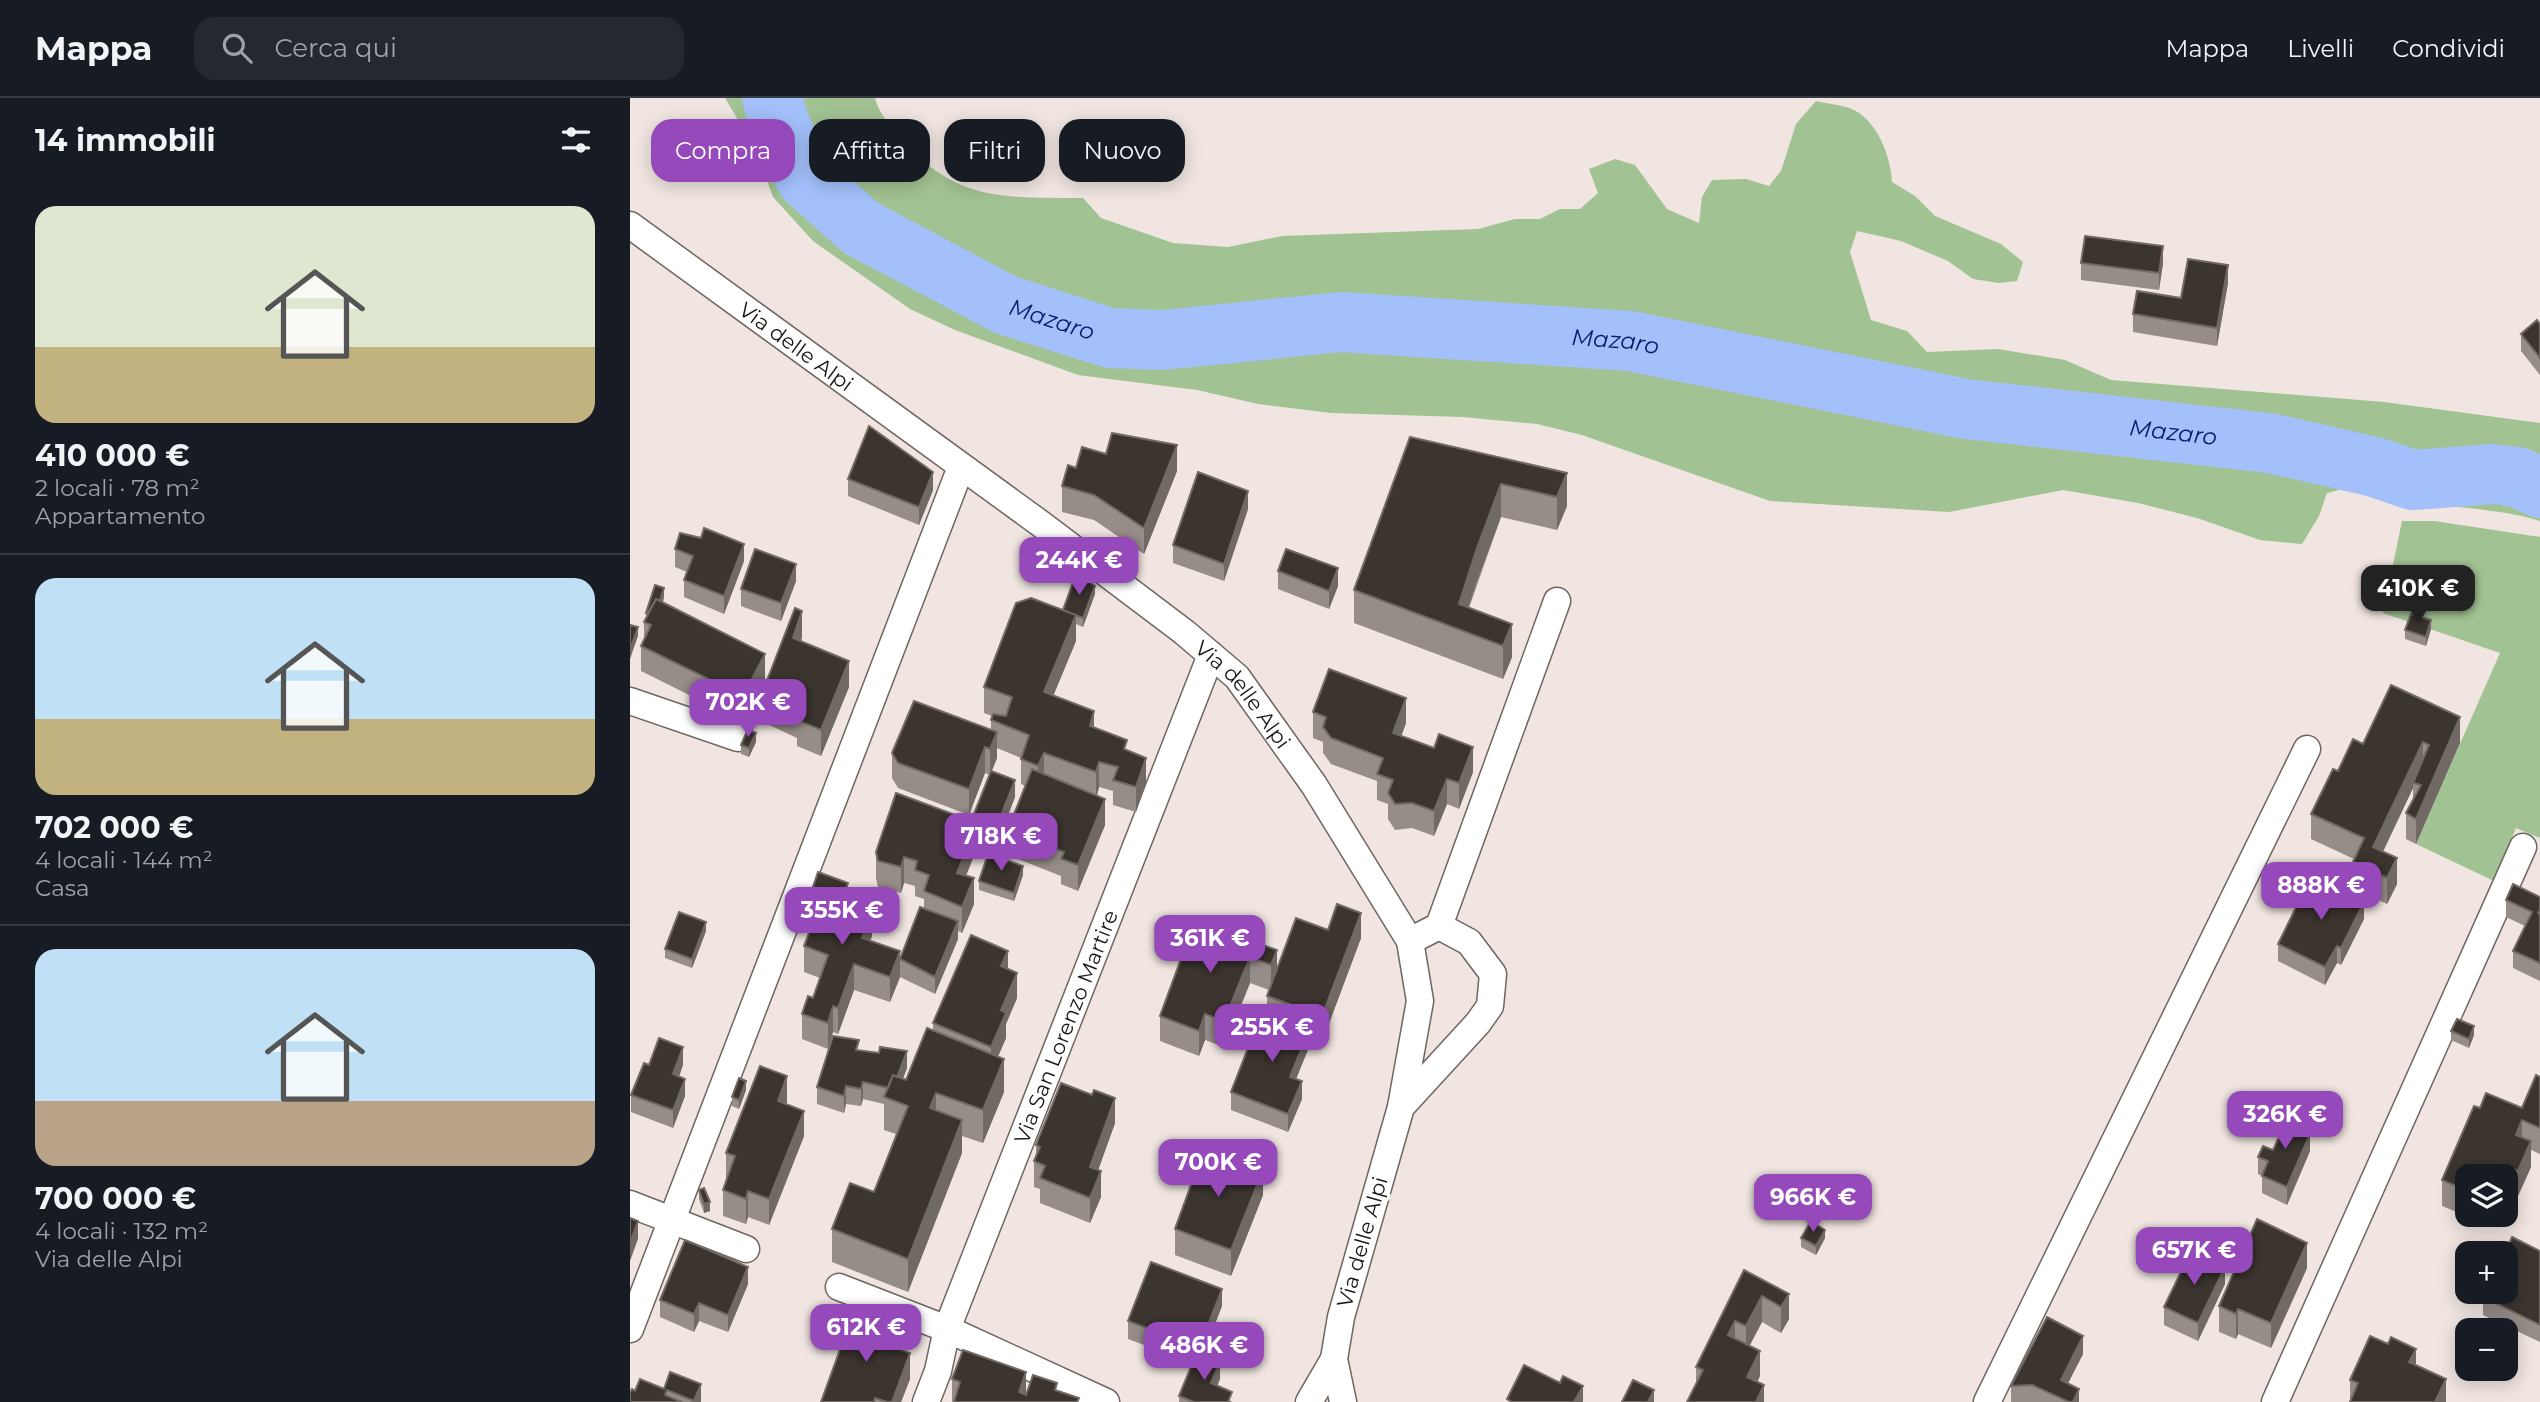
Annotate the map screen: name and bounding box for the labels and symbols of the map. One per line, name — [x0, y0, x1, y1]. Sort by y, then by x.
water label: Mazaro — [1006, 293, 1098, 346]
street label: Via delle Alpi — [735, 296, 858, 396]
water label: Mazaro — [1571, 323, 1662, 361]
water label: Mazaro — [2128, 413, 2219, 451]
pin: 244K € — [1022, 538, 1136, 597]
pin: 410K € — [2361, 566, 2475, 625]
street label: Via delle Alpi — [1190, 635, 1296, 753]
pin: 702K € — [691, 680, 805, 739]
pin: 718K € — [944, 814, 1058, 873]
pin: 888K € — [2264, 862, 2378, 922]
pin: 355K € — [785, 888, 899, 947]
street label: Via San Lorenzo Martire — [1008, 906, 1122, 1147]
pin: 361K € — [1153, 916, 1267, 975]
pin: 255K € — [1215, 1004, 1329, 1064]
pin: 326K € — [2228, 1091, 2342, 1151]
pin: 700K € — [1161, 1140, 1275, 1199]
street label: Via delle Alpi — [1331, 1174, 1393, 1310]
pin: 966K € — [1756, 1174, 1870, 1234]
pin: 657K € — [2137, 1228, 2251, 1287]
pin: 612K € — [809, 1304, 923, 1364]
pin: 486K € — [1147, 1322, 1261, 1382]

